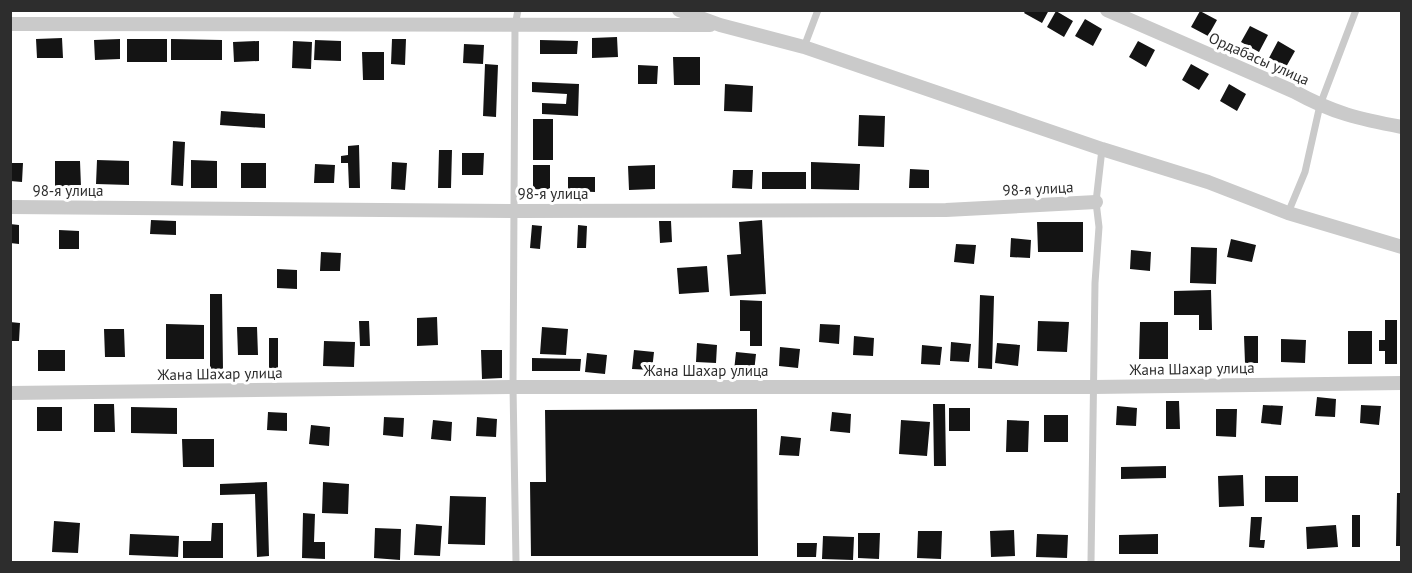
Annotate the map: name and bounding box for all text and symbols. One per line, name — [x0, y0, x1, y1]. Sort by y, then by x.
street label: Ордабасы улица — [1206, 28, 1312, 89]
street label: 98-я улица — [1002, 177, 1074, 200]
street label: 98-я улица — [32, 181, 104, 200]
street label: 98-я улица — [517, 184, 589, 203]
street label: Жана Шахар улица — [1128, 358, 1255, 379]
street label: Жана Шахар улица — [642, 361, 769, 380]
street label: Жана Шахар улица — [156, 363, 283, 384]

